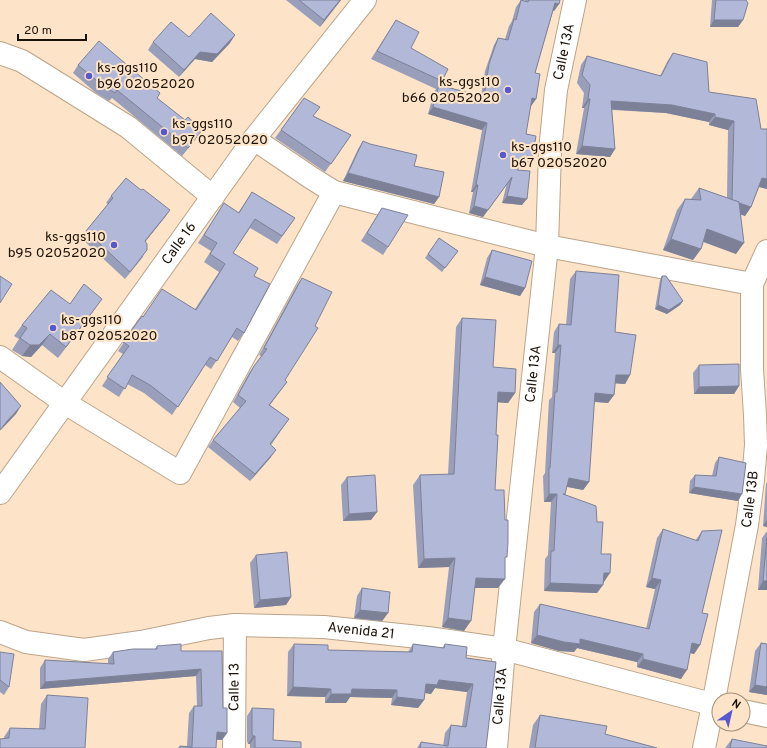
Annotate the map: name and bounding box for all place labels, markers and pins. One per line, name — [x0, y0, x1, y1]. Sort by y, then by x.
place label: ks-ggs110 b96 02052020 — [97, 60, 195, 93]
marker: ks-ggs110 b96 02052020 — [84, 71, 94, 81]
place label: ks-ggs110 b66 02052020 — [402, 74, 500, 107]
marker: ks-ggs110 b66 02052020 — [503, 85, 513, 95]
place label: ks-ggs110 b97 02052020 — [172, 116, 268, 149]
marker: ks-ggs110 b97 02052020 — [159, 127, 169, 137]
place label: ks-ggs110 b67 02052020 — [511, 139, 607, 172]
marker: ks-ggs110 b67 02052020 — [498, 150, 508, 160]
place label: ks-ggs110 b95 02052020 — [8, 229, 106, 262]
marker: ks-ggs110 b95 02052020 — [109, 240, 119, 250]
place label: ks-ggs110 b87 02052020 — [61, 312, 158, 345]
marker: ks-ggs110 b87 02052020 — [48, 323, 58, 333]

